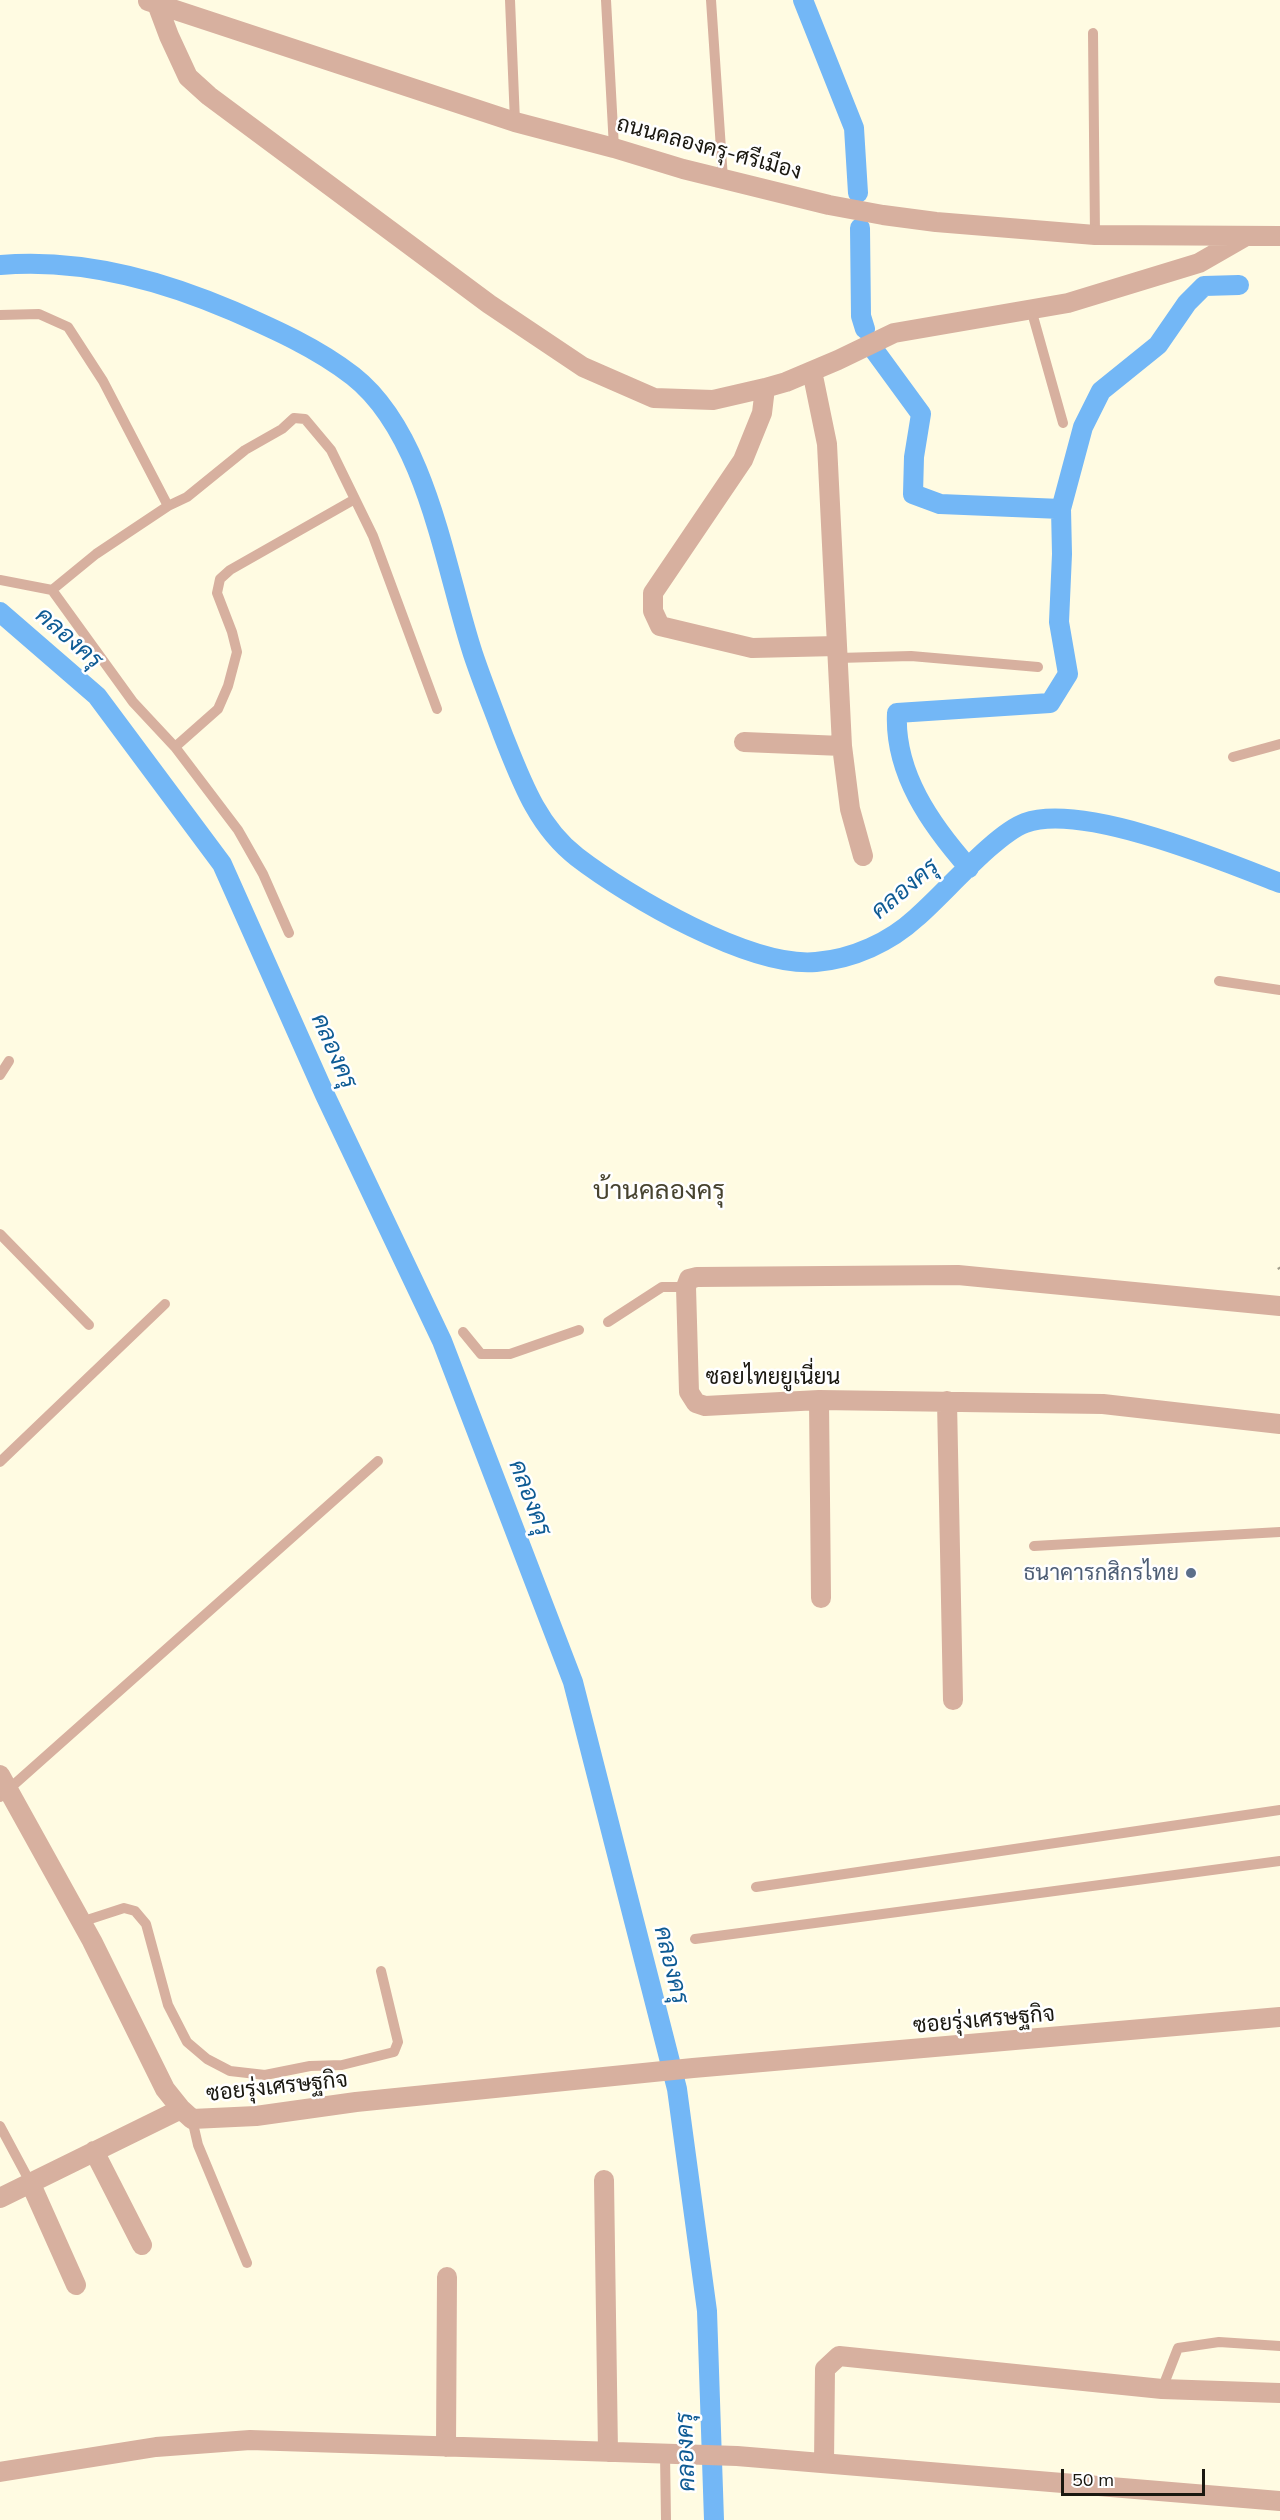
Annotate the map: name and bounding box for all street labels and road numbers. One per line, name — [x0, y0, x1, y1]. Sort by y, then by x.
street label: ถนนคลองครุ-ศรีเมือง — [614, 111, 804, 185]
street label: ซอยไทยยูเนี่ยน — [706, 1364, 840, 1390]
street label: ซอยรุ่งเศรษฐกิจ — [912, 2001, 1056, 2039]
street label: ซอยรุ่งเศรษฐกิจ — [205, 2066, 349, 2108]

